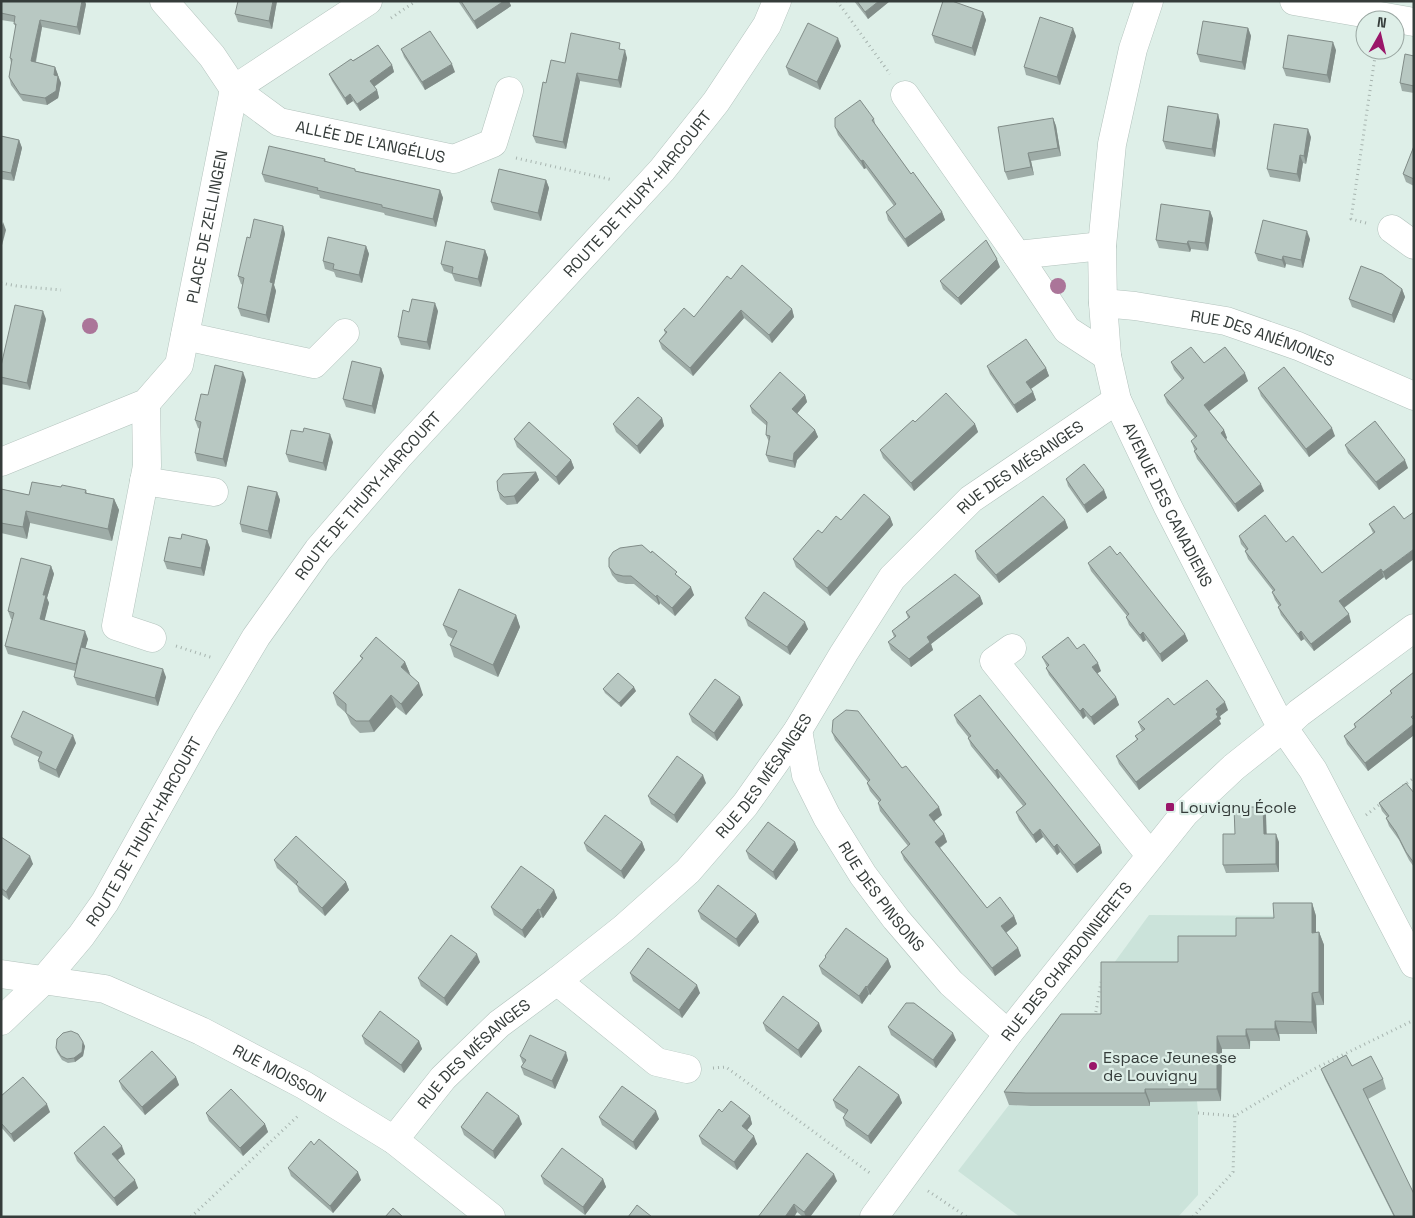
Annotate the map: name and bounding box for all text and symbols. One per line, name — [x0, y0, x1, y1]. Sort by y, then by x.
north arrow — [1355, 10, 1405, 60]
text: N — [1376, 13, 1388, 32]
street label: ROUTE DE THURY-HARCOURT — [558, 106, 716, 281]
street label: ALLÉE DE L'ANGÉLUS — [294, 115, 447, 167]
street label: PLACE DE ZELLINGEN — [181, 148, 232, 305]
street label: RUE DES ANÉMONES — [1189, 305, 1338, 371]
street label: ROUTE DE THURY-HARCOURT — [290, 407, 445, 584]
street label: RUE DES MÉSANGES — [952, 415, 1087, 518]
street label: AVENUE DES CANADIENS — [1119, 419, 1218, 591]
street label: RUE DES MÉSANGES — [711, 709, 816, 842]
street label: ROUTE DE THURY-HARCOURT — [81, 733, 206, 930]
place label: Louvigny École — [1180, 797, 1297, 818]
marker: Louvigny École — [1164, 801, 1176, 813]
street label: RUE DES PINSONS — [834, 837, 930, 956]
street label: RUE DES CHARDONNERETS — [996, 877, 1136, 1045]
street label: RUE DES MÉSANGES — [412, 994, 535, 1113]
street label: RUE MOISSON — [229, 1039, 330, 1107]
place label: Espace Jeunesse de Louvigny — [1103, 1047, 1237, 1086]
marker: Espace Jeunesse de Louvigny — [1087, 1060, 1099, 1072]

